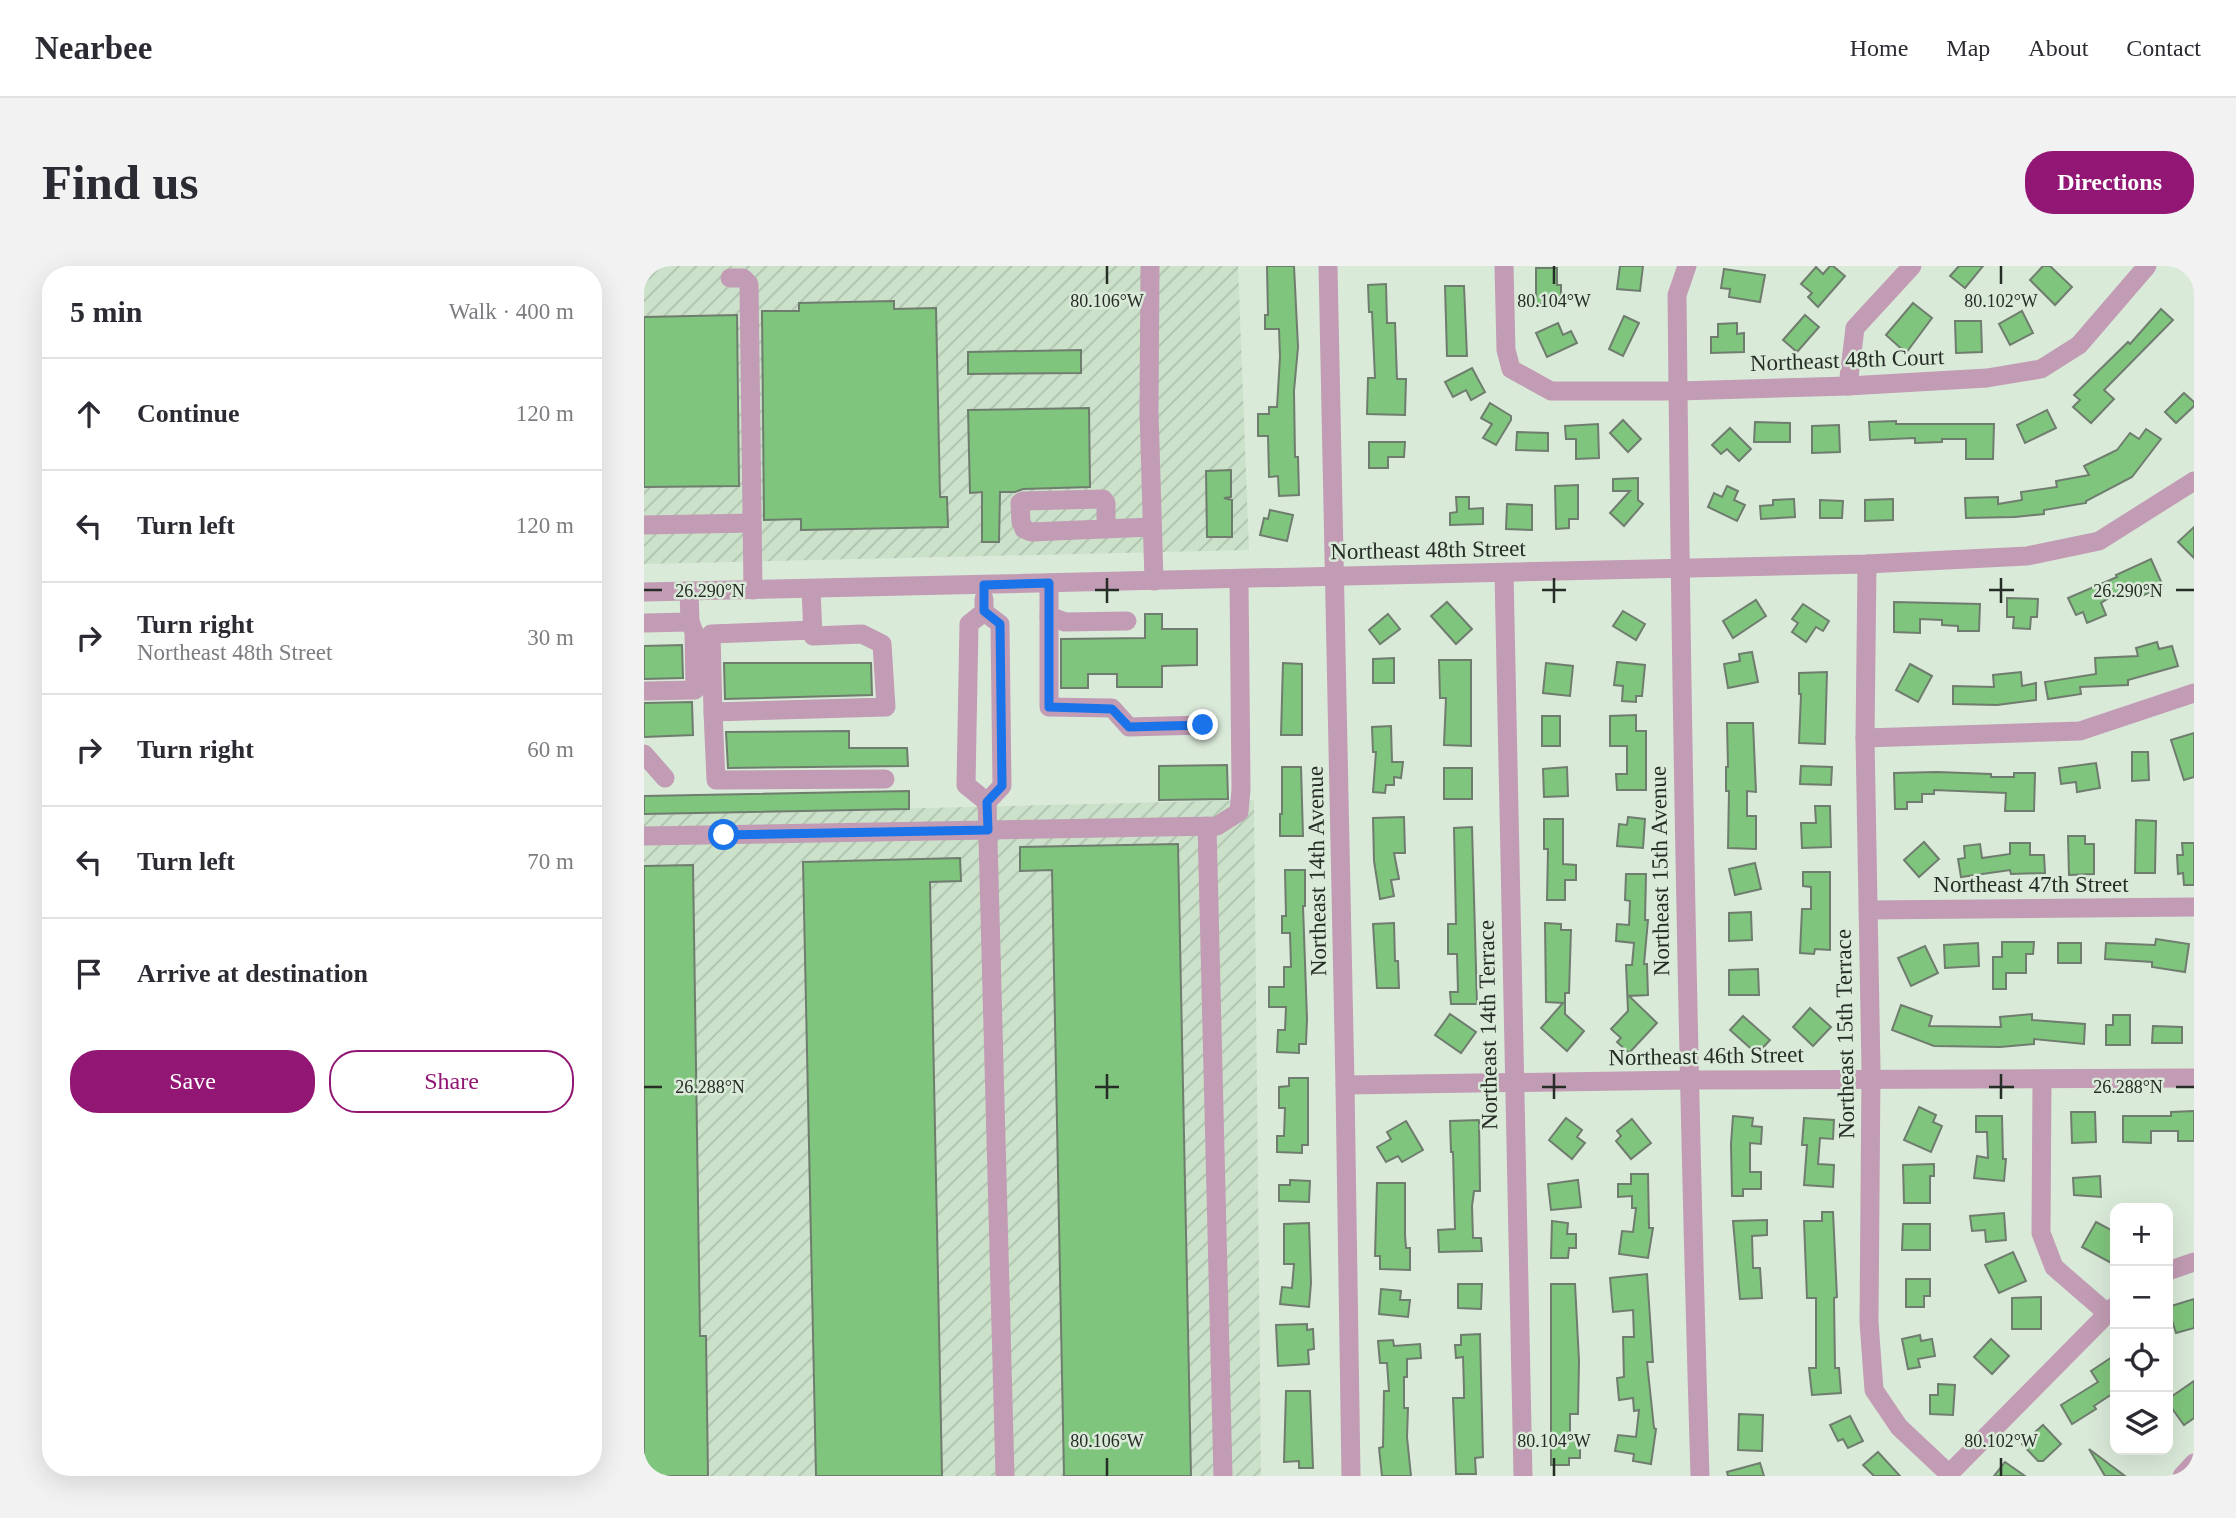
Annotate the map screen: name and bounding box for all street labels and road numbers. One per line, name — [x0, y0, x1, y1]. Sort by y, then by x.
street label: Northeast 48th Court — [1750, 344, 1945, 376]
street label: Northeast 48th Street — [1330, 536, 1527, 564]
street label: Northeast 14th Avenue — [1303, 766, 1331, 976]
street label: Northeast 15th Avenue — [1646, 766, 1674, 976]
street label: Northeast 47th Street — [1933, 872, 2129, 897]
street label: Northeast 14th Terrace — [1474, 920, 1502, 1130]
street label: Northeast 15th Terrace — [1831, 929, 1859, 1139]
street label: Northeast 46th Street — [1608, 1042, 1805, 1070]

